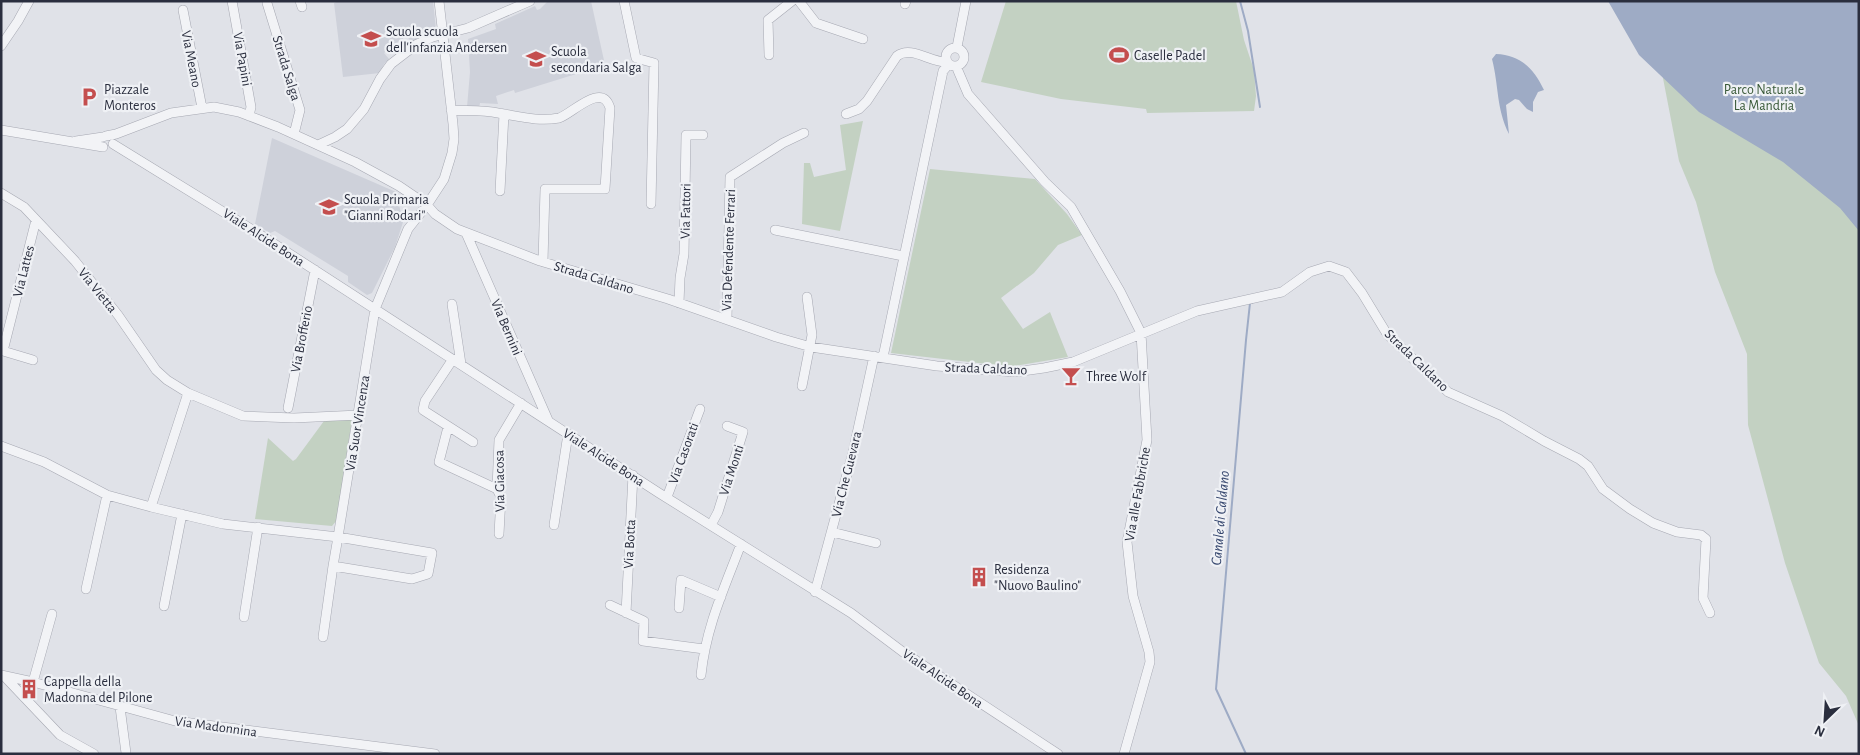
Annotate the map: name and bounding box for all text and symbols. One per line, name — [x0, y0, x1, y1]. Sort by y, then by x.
place label: Scuola scuola dell'infanzia Andersen — [386, 25, 507, 55]
school or university icon: Scuola scuola dell'infanzia Andersen — [360, 28, 382, 50]
street label: Via Meano — [179, 30, 203, 89]
street label: Via Papini — [230, 31, 254, 87]
street label: Strada Salga — [270, 34, 303, 103]
sports icon: Caselle Padel — [1108, 44, 1130, 66]
place label: Scuola secondaria Salga — [551, 45, 642, 75]
school or university icon: Scuola secondaria Salga — [525, 48, 547, 70]
place label: Caselle Padel — [1134, 49, 1206, 63]
place label: Piazzale Monteros — [104, 83, 156, 113]
park label: Parco Naturale La Mandria — [1724, 83, 1804, 113]
parking icon: Piazzale Monteros — [78, 86, 100, 108]
street label: Via Fattori — [679, 183, 693, 239]
street label: Via Defendente Ferrari — [720, 189, 738, 311]
place label: Scuola Primaria "Gianni Rodari" — [344, 193, 429, 223]
school or university icon: Scuola Primaria "Gianni Rodari" — [318, 196, 340, 218]
street label: Viale Alcide Bona — [220, 206, 307, 270]
street label: Via Lattes — [11, 244, 37, 299]
street label: Strada Caldano — [552, 259, 635, 297]
street label: Via Vietta — [75, 266, 120, 316]
street label: Via Bernini — [488, 297, 524, 358]
street label: Via Brofferio — [289, 304, 315, 374]
street label: Strada Caldano — [1382, 327, 1451, 395]
street label: Strada Caldano — [944, 361, 1028, 377]
bar icon: Three Wolf — [1060, 365, 1082, 387]
place label: Three Wolf — [1086, 370, 1147, 384]
street label: Via Suor Vincenza — [343, 374, 373, 472]
street label: Via Casorati — [666, 421, 702, 486]
street label: Viale Alcide Bona — [560, 426, 647, 490]
street label: Via Che Guevara — [830, 429, 865, 519]
street label: Via Monti — [717, 443, 747, 498]
street label: Via alle Fabbriche — [1123, 446, 1153, 542]
street label: Via Giacosa — [492, 449, 508, 512]
water label: Canale di Caldano — [1209, 470, 1232, 566]
street label: Via Botta — [622, 518, 638, 569]
place label: Residenza "Nuovo Baulino" — [994, 563, 1081, 593]
building icon: Residenza "Nuovo Baulino" — [968, 566, 990, 588]
street label: Viale Alcide Bona — [900, 647, 986, 711]
place label: Cappella della Madonna del Pilone — [44, 675, 152, 705]
building icon: Cappella della Madonna del Pilone — [18, 678, 40, 700]
north arrow — [1800, 695, 1850, 745]
street label: Via Madonnina — [174, 714, 258, 740]
text: N — [1813, 722, 1827, 739]

